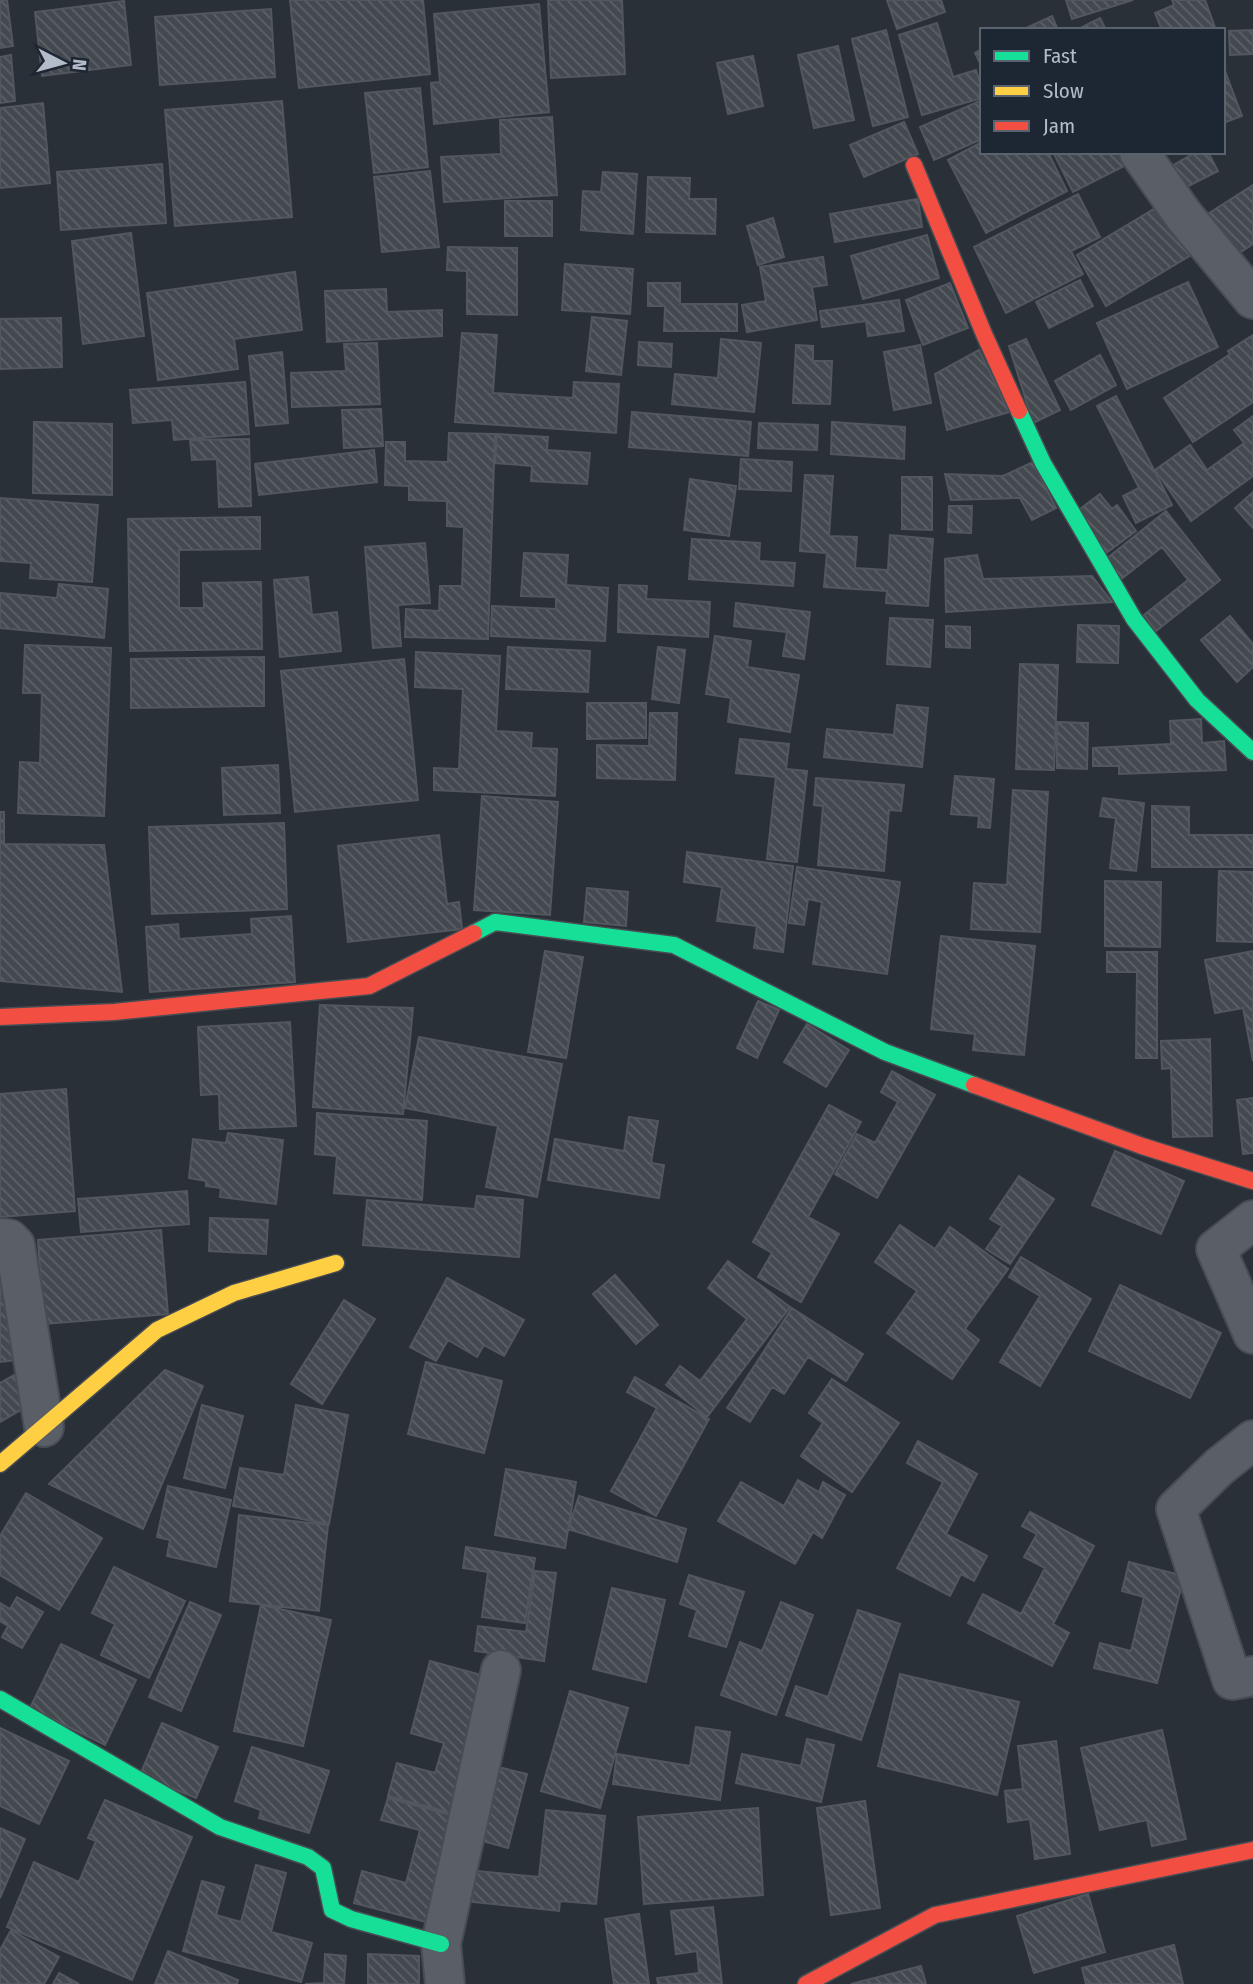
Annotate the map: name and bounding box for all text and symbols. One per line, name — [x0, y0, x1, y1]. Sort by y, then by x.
north arrow — [28, 28, 98, 98]
legend — [980, 28, 1225, 154]
text: Fast — [1043, 43, 1077, 69]
text: N — [67, 58, 91, 72]
text: Slow — [1043, 78, 1084, 104]
text: Jam — [1043, 113, 1075, 139]

